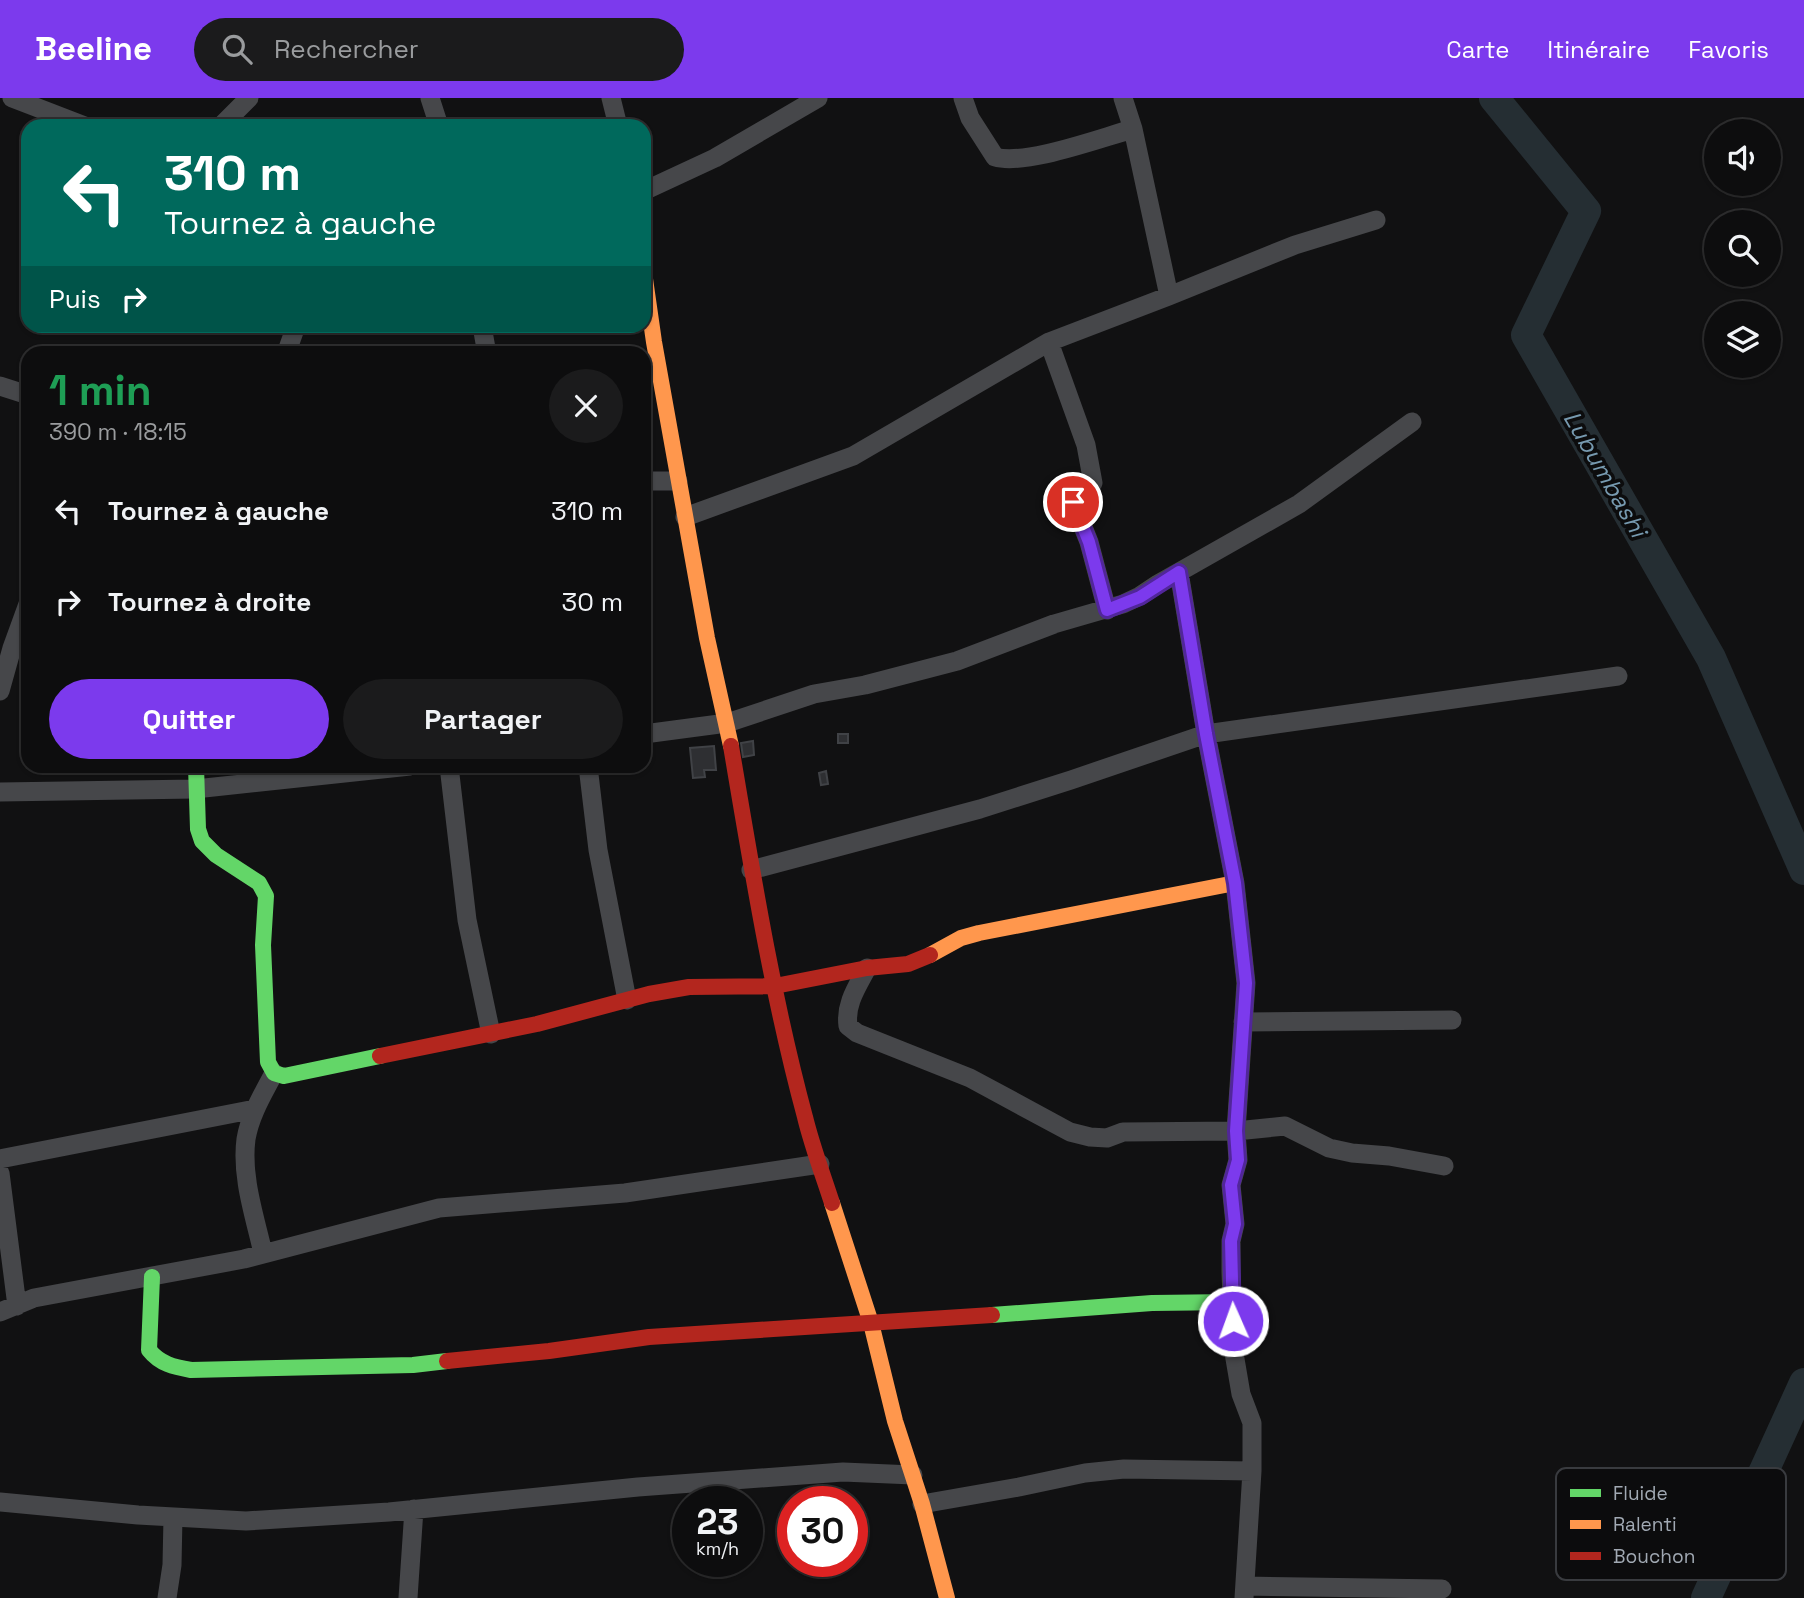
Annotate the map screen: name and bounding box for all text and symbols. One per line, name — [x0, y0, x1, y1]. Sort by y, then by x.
search box — [194, 18, 684, 81]
text: Beeline — [35, 28, 152, 70]
icon: search — [218, 30, 256, 68]
text: Rechercher — [274, 32, 419, 66]
text: Carte — [1446, 34, 1509, 65]
text: Itinéraire — [1547, 34, 1650, 65]
text: Favoris — [1688, 34, 1769, 65]
map controls — [1704, 119, 1781, 378]
button: sound — [1704, 119, 1781, 196]
text: 310 m — [164, 142, 301, 204]
icon: left — [49, 147, 140, 238]
text: Tournez à gauche — [164, 203, 436, 243]
button: search — [1704, 210, 1781, 287]
icon: right — [115, 280, 153, 318]
text: Puis — [49, 282, 101, 316]
button: layers — [1704, 301, 1781, 378]
text: 1 min — [49, 364, 152, 417]
button: close — [549, 369, 623, 443]
water label: Lubumbashi — [1557, 405, 1656, 545]
text: 390 m · 18:15 — [49, 417, 187, 447]
pin — [1043, 472, 1103, 532]
icon: arrive — [1054, 483, 1092, 521]
icon: left — [49, 492, 87, 530]
text: Tournez à gauche — [108, 494, 329, 528]
text: 310 m — [551, 494, 623, 528]
icon: right — [49, 583, 87, 621]
text: Tournez à droite — [108, 585, 311, 619]
text: 30 m — [562, 585, 623, 619]
button: Quitter — [49, 679, 329, 759]
button: Partager — [343, 679, 623, 759]
position arrow — [1196, 1284, 1270, 1358]
legend — [1556, 1468, 1786, 1580]
text: Fluide — [1613, 1481, 1668, 1506]
speed limit sign: 30 — [777, 1486, 868, 1577]
text: 23 — [696, 1500, 739, 1544]
text: Ralenti — [1613, 1512, 1677, 1537]
text: km/h — [696, 1537, 739, 1560]
text: Bouchon — [1613, 1544, 1695, 1569]

